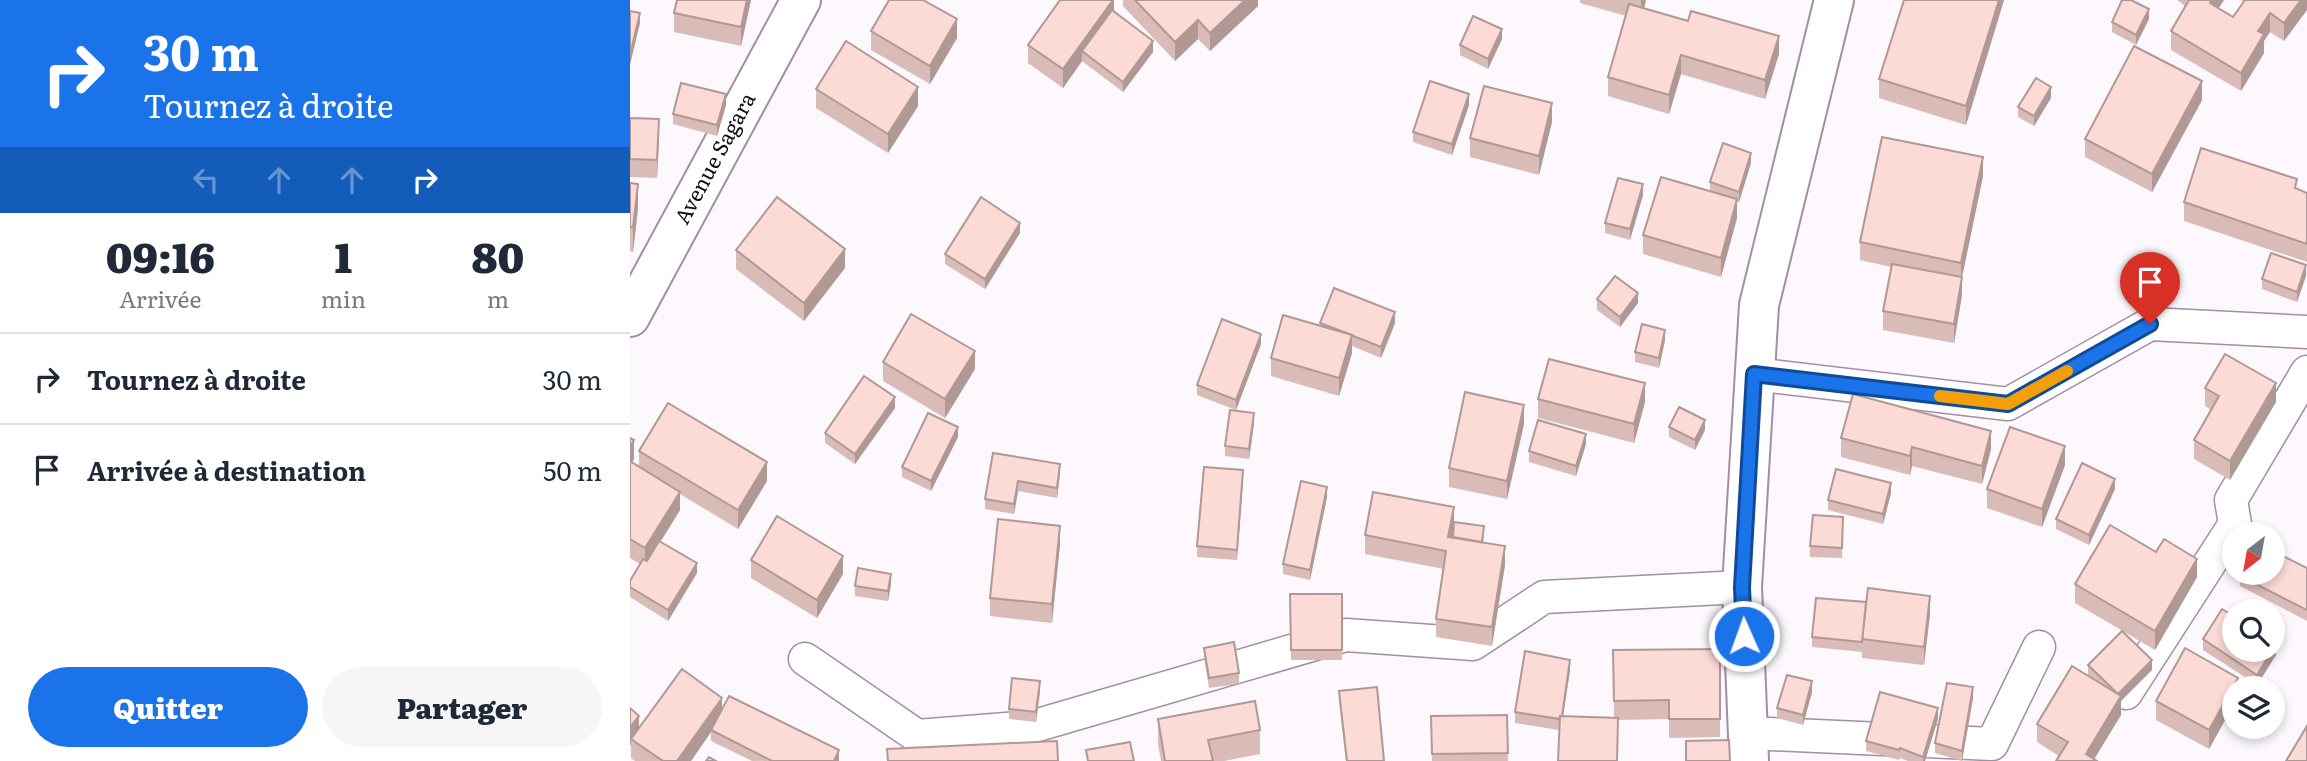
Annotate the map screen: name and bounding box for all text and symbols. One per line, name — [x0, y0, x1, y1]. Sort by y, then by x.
text: 30 m — [143, 13, 259, 86]
icon: right — [28, 28, 119, 119]
text: Tournez à droite — [143, 80, 394, 128]
street label: Avenue Sagara — [665, 85, 762, 229]
icon: left — [187, 161, 225, 199]
icon: ahead — [260, 161, 298, 199]
icon: ahead — [333, 161, 371, 199]
icon: right — [406, 161, 444, 199]
text: 09:16 — [106, 224, 215, 286]
text: 1 — [335, 224, 352, 286]
text: 80 — [472, 224, 524, 286]
pin — [2120, 252, 2180, 324]
icon: arrive — [2131, 263, 2169, 301]
text: Arrivée — [119, 281, 201, 315]
text: min — [321, 281, 366, 315]
text: m — [487, 281, 509, 315]
text: Tournez à droite — [87, 359, 306, 398]
text: 30 m — [542, 359, 602, 398]
icon: right — [28, 360, 66, 398]
text: Arrivée à destination — [87, 450, 366, 489]
text: 50 m — [543, 450, 602, 489]
icon: arrive — [28, 451, 66, 489]
north arrow — [2222, 522, 2286, 584]
map controls — [2222, 522, 2285, 739]
position arrow — [1707, 599, 1781, 673]
button: search — [2222, 599, 2285, 662]
button: Quitter — [28, 667, 308, 747]
button: Partager — [322, 667, 602, 747]
button: layers — [2222, 676, 2285, 739]

